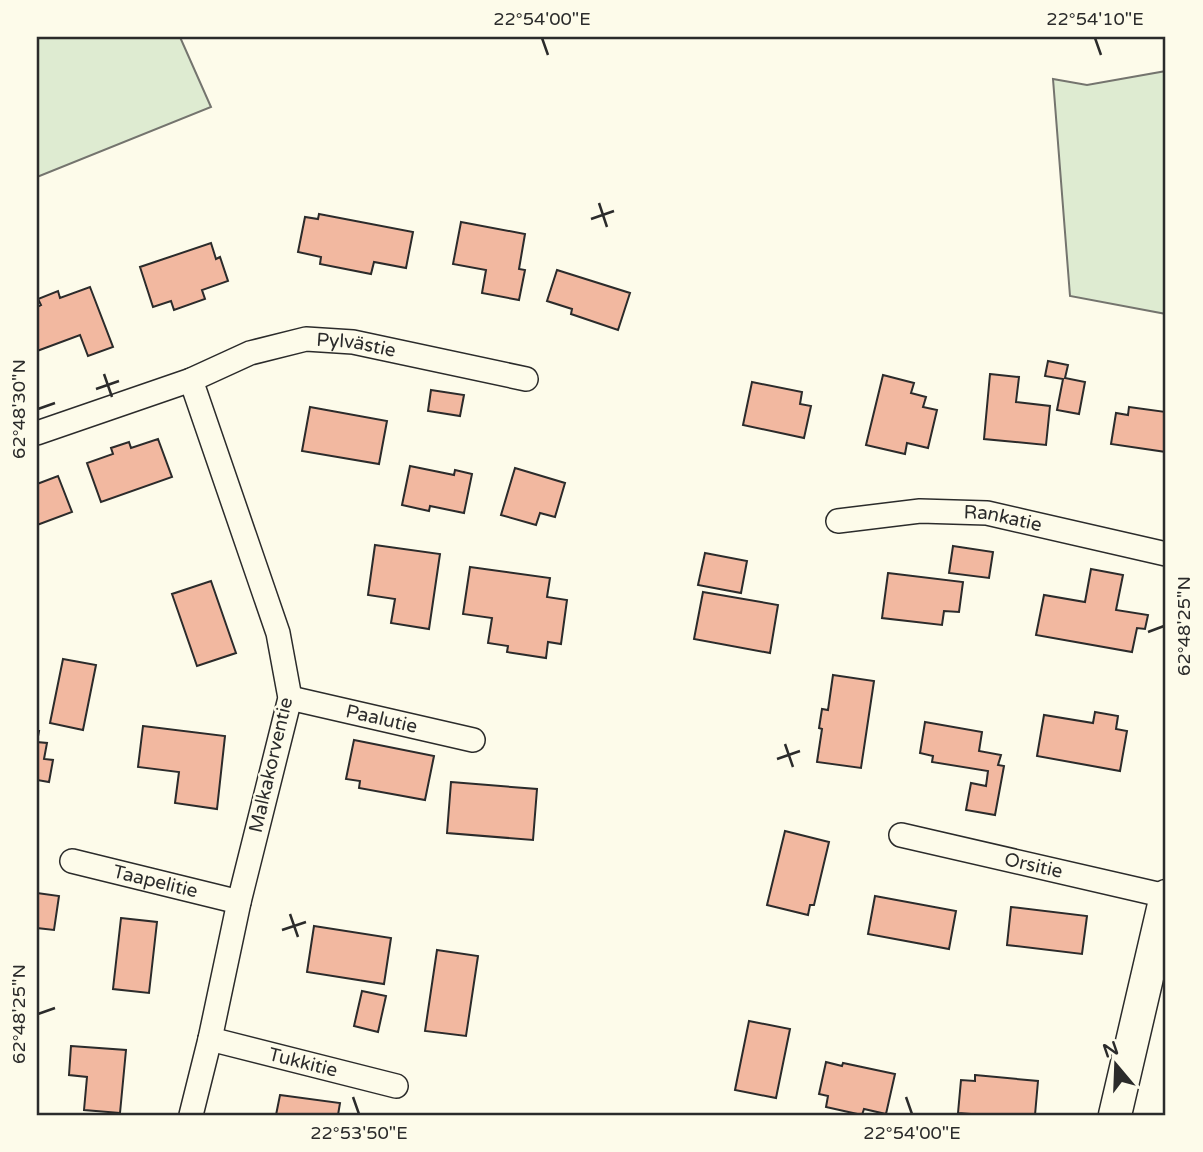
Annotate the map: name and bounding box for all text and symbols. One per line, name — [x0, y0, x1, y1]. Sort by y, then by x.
text: 22°54'00"E — [493, 8, 591, 30]
text: 22°54'10"E — [1046, 8, 1144, 30]
street label: Pylvästie — [316, 329, 398, 362]
text: 62°48'30"N — [8, 359, 30, 459]
street label: Rankatie — [963, 501, 1044, 536]
text: 62°48'25"N — [1173, 576, 1195, 676]
street label: Malkakorventie — [245, 695, 297, 835]
street label: Paalutie — [344, 700, 420, 738]
street label: Orsitie — [1002, 848, 1065, 883]
street label: Taapelitie — [111, 861, 200, 902]
text: 62°48'25"N — [8, 964, 30, 1064]
north arrow — [1080, 1030, 1150, 1100]
text: N — [1100, 1037, 1122, 1063]
street label: Tukkitie — [266, 1043, 340, 1082]
text: 22°53'50"E — [310, 1122, 408, 1144]
text: 22°54'00"E — [863, 1122, 961, 1144]

